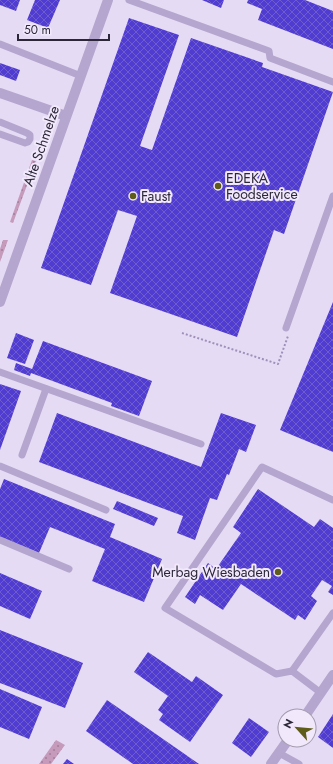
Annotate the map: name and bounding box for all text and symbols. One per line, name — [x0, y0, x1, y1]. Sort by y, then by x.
scale bar — [18, 16, 109, 42]
text: 50 m — [24, 21, 51, 39]
street label: Alte Schmelze — [18, 103, 64, 189]
place label: EDEKA Foodservice — [226, 168, 298, 204]
marker: EDEKA Foodservice — [213, 181, 223, 191]
place label: Faust — [141, 186, 171, 206]
marker: Faust — [128, 191, 138, 201]
place label: Merbag Wiesbaden — [152, 562, 270, 582]
marker: Merbag Wiesbaden — [273, 567, 283, 577]
north arrow — [277, 708, 317, 748]
text: N — [279, 716, 297, 731]

